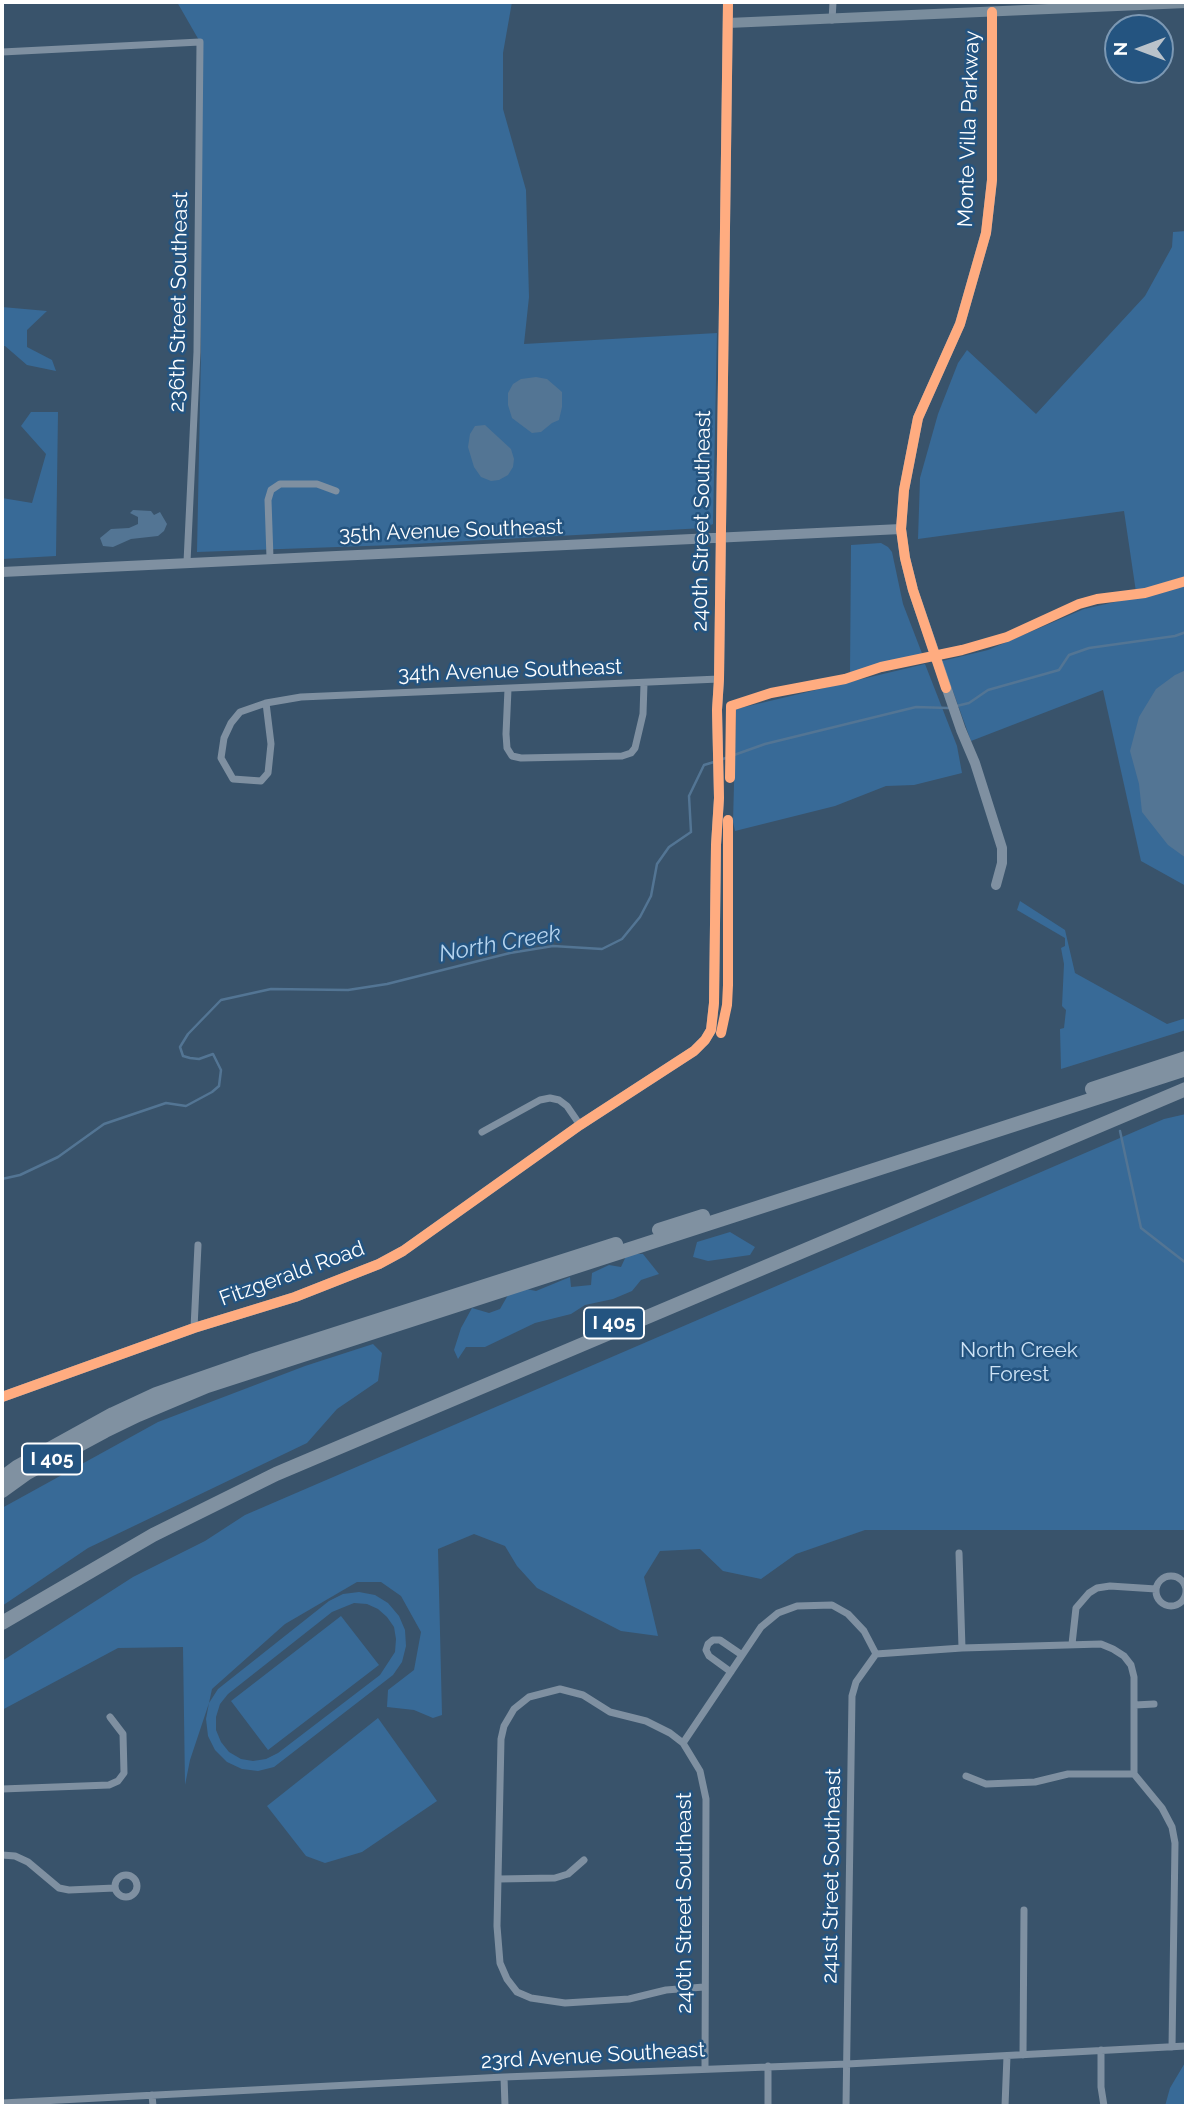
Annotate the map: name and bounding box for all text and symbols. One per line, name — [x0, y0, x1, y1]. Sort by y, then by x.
north arrow — [1104, 14, 1174, 84]
street label: Monte Villa Parkway — [953, 30, 985, 228]
text: N — [1109, 42, 1131, 56]
street label: 236th Street Southeast — [164, 191, 194, 413]
street label: 240th Street Southeast — [687, 410, 717, 632]
street label: 35th Avenue Southeast — [338, 514, 564, 548]
street label: 34th Avenue Southeast — [397, 654, 623, 688]
water label: North Creek — [437, 920, 563, 968]
street label: Fitzgerald Road — [216, 1236, 368, 1312]
road number: I 405 — [584, 1308, 644, 1338]
park label: North Creek Forest — [960, 1338, 1078, 1388]
road number: I 405 — [22, 1443, 82, 1474]
street label: 241st Street Southeast — [818, 1768, 846, 1984]
street label: 240th Street Southeast — [672, 1792, 698, 2014]
street label: 23rd Avenue Southeast — [480, 2038, 706, 2074]

